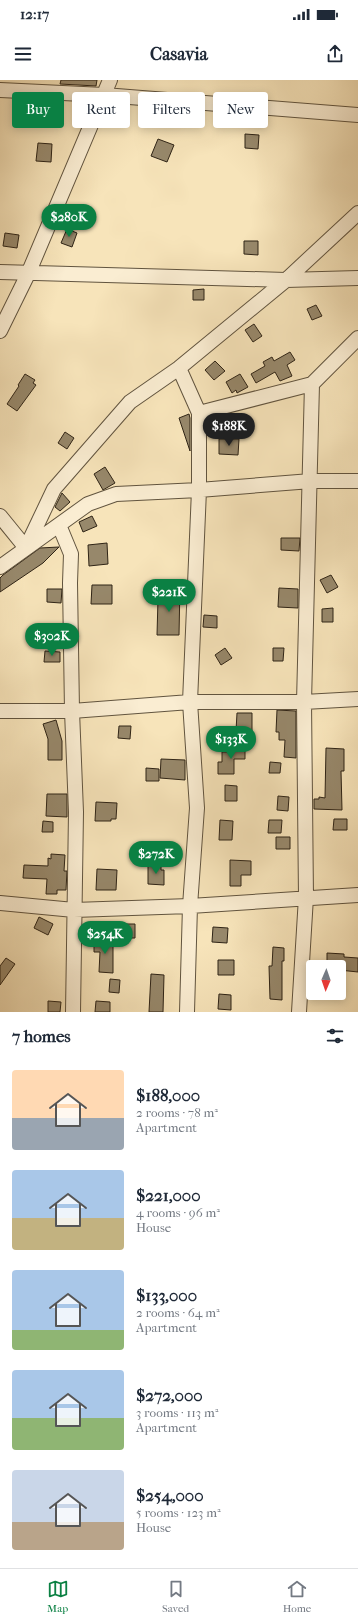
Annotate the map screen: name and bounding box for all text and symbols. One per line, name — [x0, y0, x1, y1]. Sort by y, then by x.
text: 12:17 — [20, 5, 49, 23]
icon: menu — [12, 43, 34, 65]
icon: share — [324, 43, 346, 65]
text: Casavia — [150, 44, 208, 65]
chip: Buy — [12, 92, 64, 128]
chip: Rent — [72, 92, 130, 128]
chip: Filters — [138, 92, 205, 128]
chip: New — [213, 92, 268, 128]
pin: $280K — [41, 204, 97, 238]
text: $280K — [51, 209, 88, 224]
pin: $188K — [201, 413, 257, 447]
text: $188K — [212, 418, 246, 433]
pin: $221K — [141, 579, 197, 613]
text: $221K — [152, 584, 186, 599]
pin: $302K — [24, 623, 80, 657]
text: $302K — [34, 628, 70, 643]
pin: $133K — [203, 726, 259, 760]
text: $133K — [215, 731, 247, 746]
pin: $272K — [128, 841, 184, 875]
text: $272K — [138, 846, 174, 861]
pin: $254K — [77, 921, 133, 955]
text: $254K — [87, 926, 123, 941]
north arrow — [306, 960, 346, 1000]
map controls — [306, 960, 346, 1000]
icon: filters — [324, 1025, 346, 1047]
text: 7 homes — [12, 1026, 71, 1046]
text: $188,000 — [136, 1085, 200, 1105]
icon: home — [44, 1086, 92, 1134]
text: 2 rooms · 78 m² — [136, 1105, 218, 1120]
text: Apartment — [136, 1120, 197, 1135]
text: $221,000 — [136, 1185, 201, 1205]
icon: home — [44, 1186, 92, 1234]
text: 4 rooms · 96 m² — [136, 1205, 220, 1220]
text: House — [136, 1220, 171, 1235]
text: $133,000 — [136, 1285, 197, 1305]
icon: home — [44, 1286, 92, 1334]
text: 2 rooms · 64 m² — [136, 1305, 220, 1320]
text: Apartment — [136, 1320, 197, 1335]
text: $272,000 — [136, 1385, 203, 1405]
icon: home — [44, 1386, 92, 1434]
text: 3 rooms · 113 m² — [136, 1405, 218, 1420]
text: Apartment — [136, 1420, 197, 1435]
text: $254,000 — [136, 1485, 204, 1505]
icon: home — [44, 1486, 92, 1534]
text: 5 rooms · 123 m² — [136, 1505, 221, 1520]
text: House — [136, 1520, 171, 1535]
tab: Map — [47, 1578, 69, 1615]
tab: Saved — [162, 1578, 189, 1615]
tab: Home — [283, 1578, 311, 1615]

